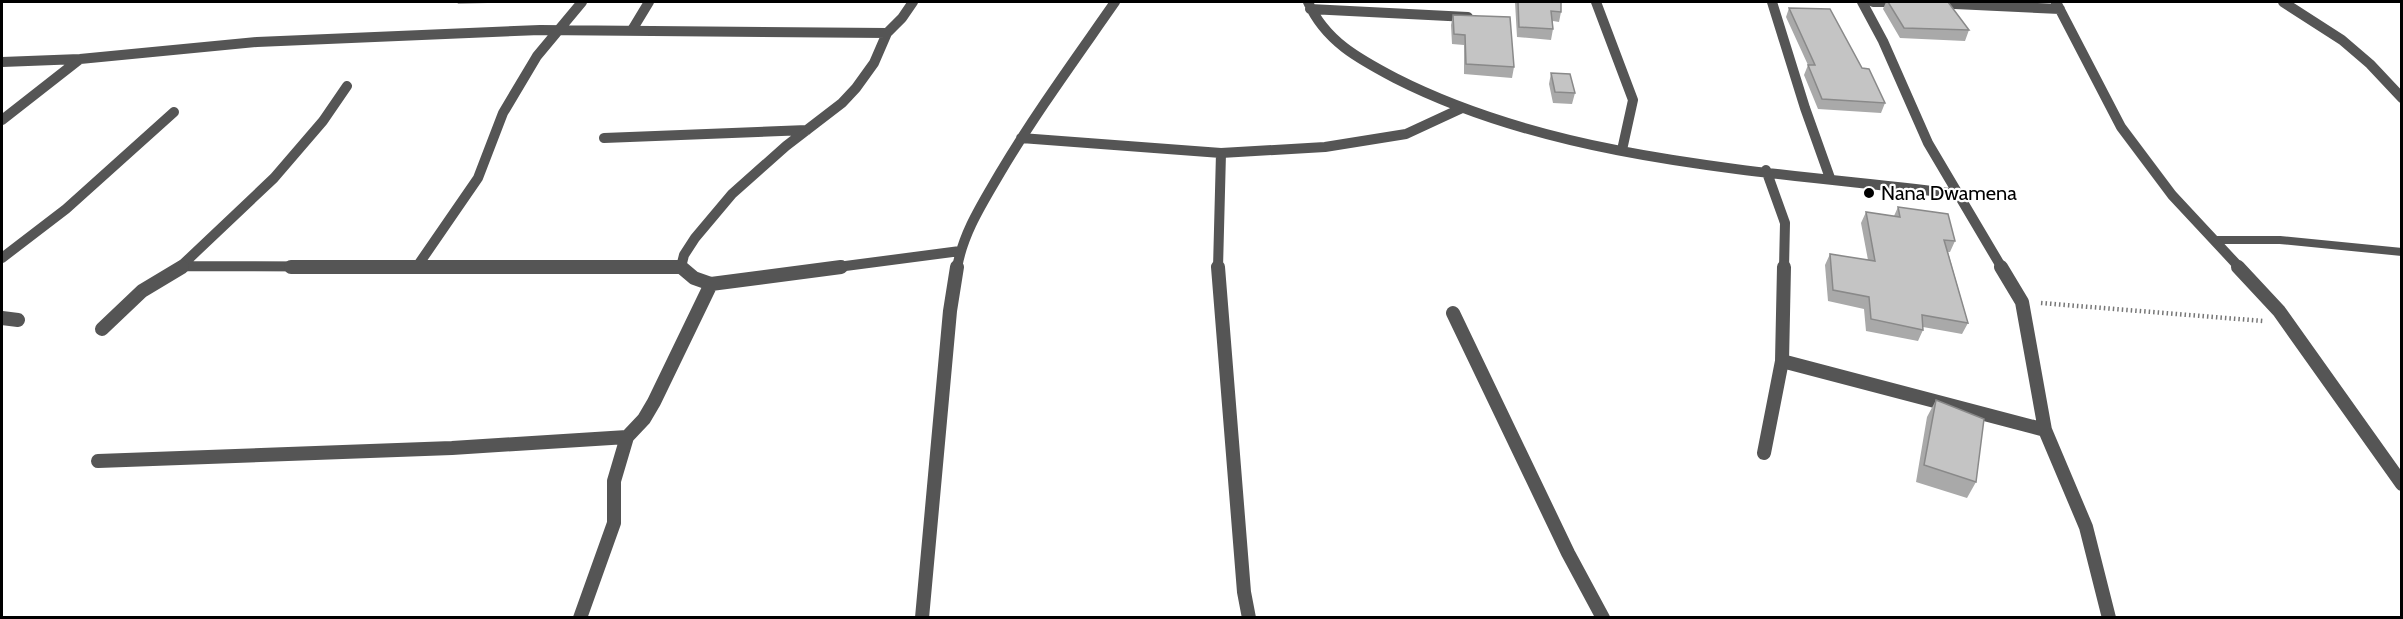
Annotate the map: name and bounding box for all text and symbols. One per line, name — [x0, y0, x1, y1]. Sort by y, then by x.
place label: Nana Dwamena — [1881, 181, 2017, 205]
marker: Nana Dwamena — [1862, 186, 1876, 200]

